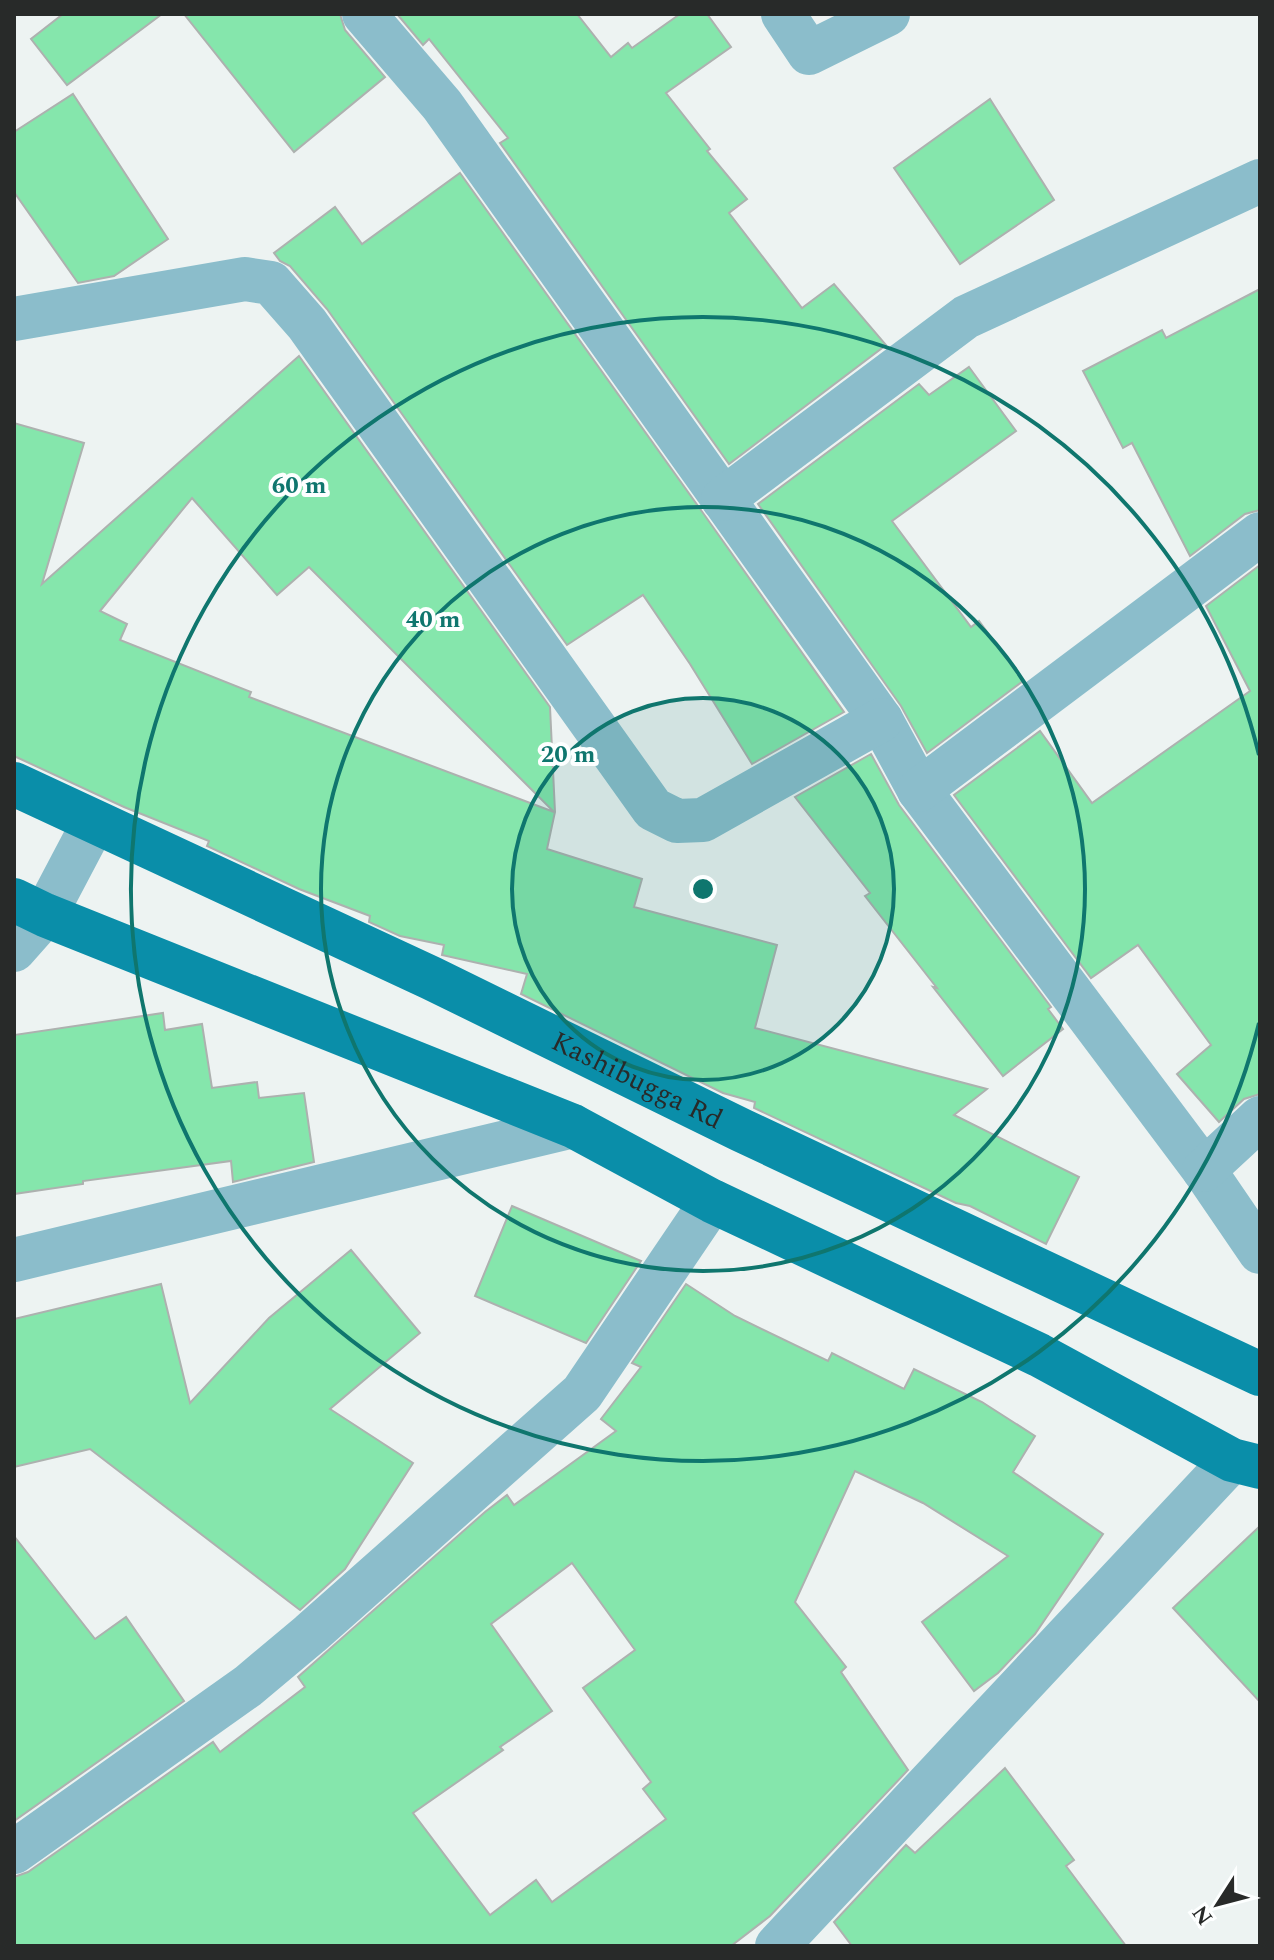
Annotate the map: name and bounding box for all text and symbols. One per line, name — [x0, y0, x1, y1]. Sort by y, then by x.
text: 60 m — [272, 468, 327, 504]
text: 40 m — [406, 602, 461, 638]
text: 20 m — [541, 737, 596, 773]
centre of rings — [689, 875, 717, 903]
street label: Kashibugga Rd — [544, 1020, 730, 1141]
north arrow — [1178, 1864, 1258, 1944]
text: N — [1184, 1898, 1222, 1932]

